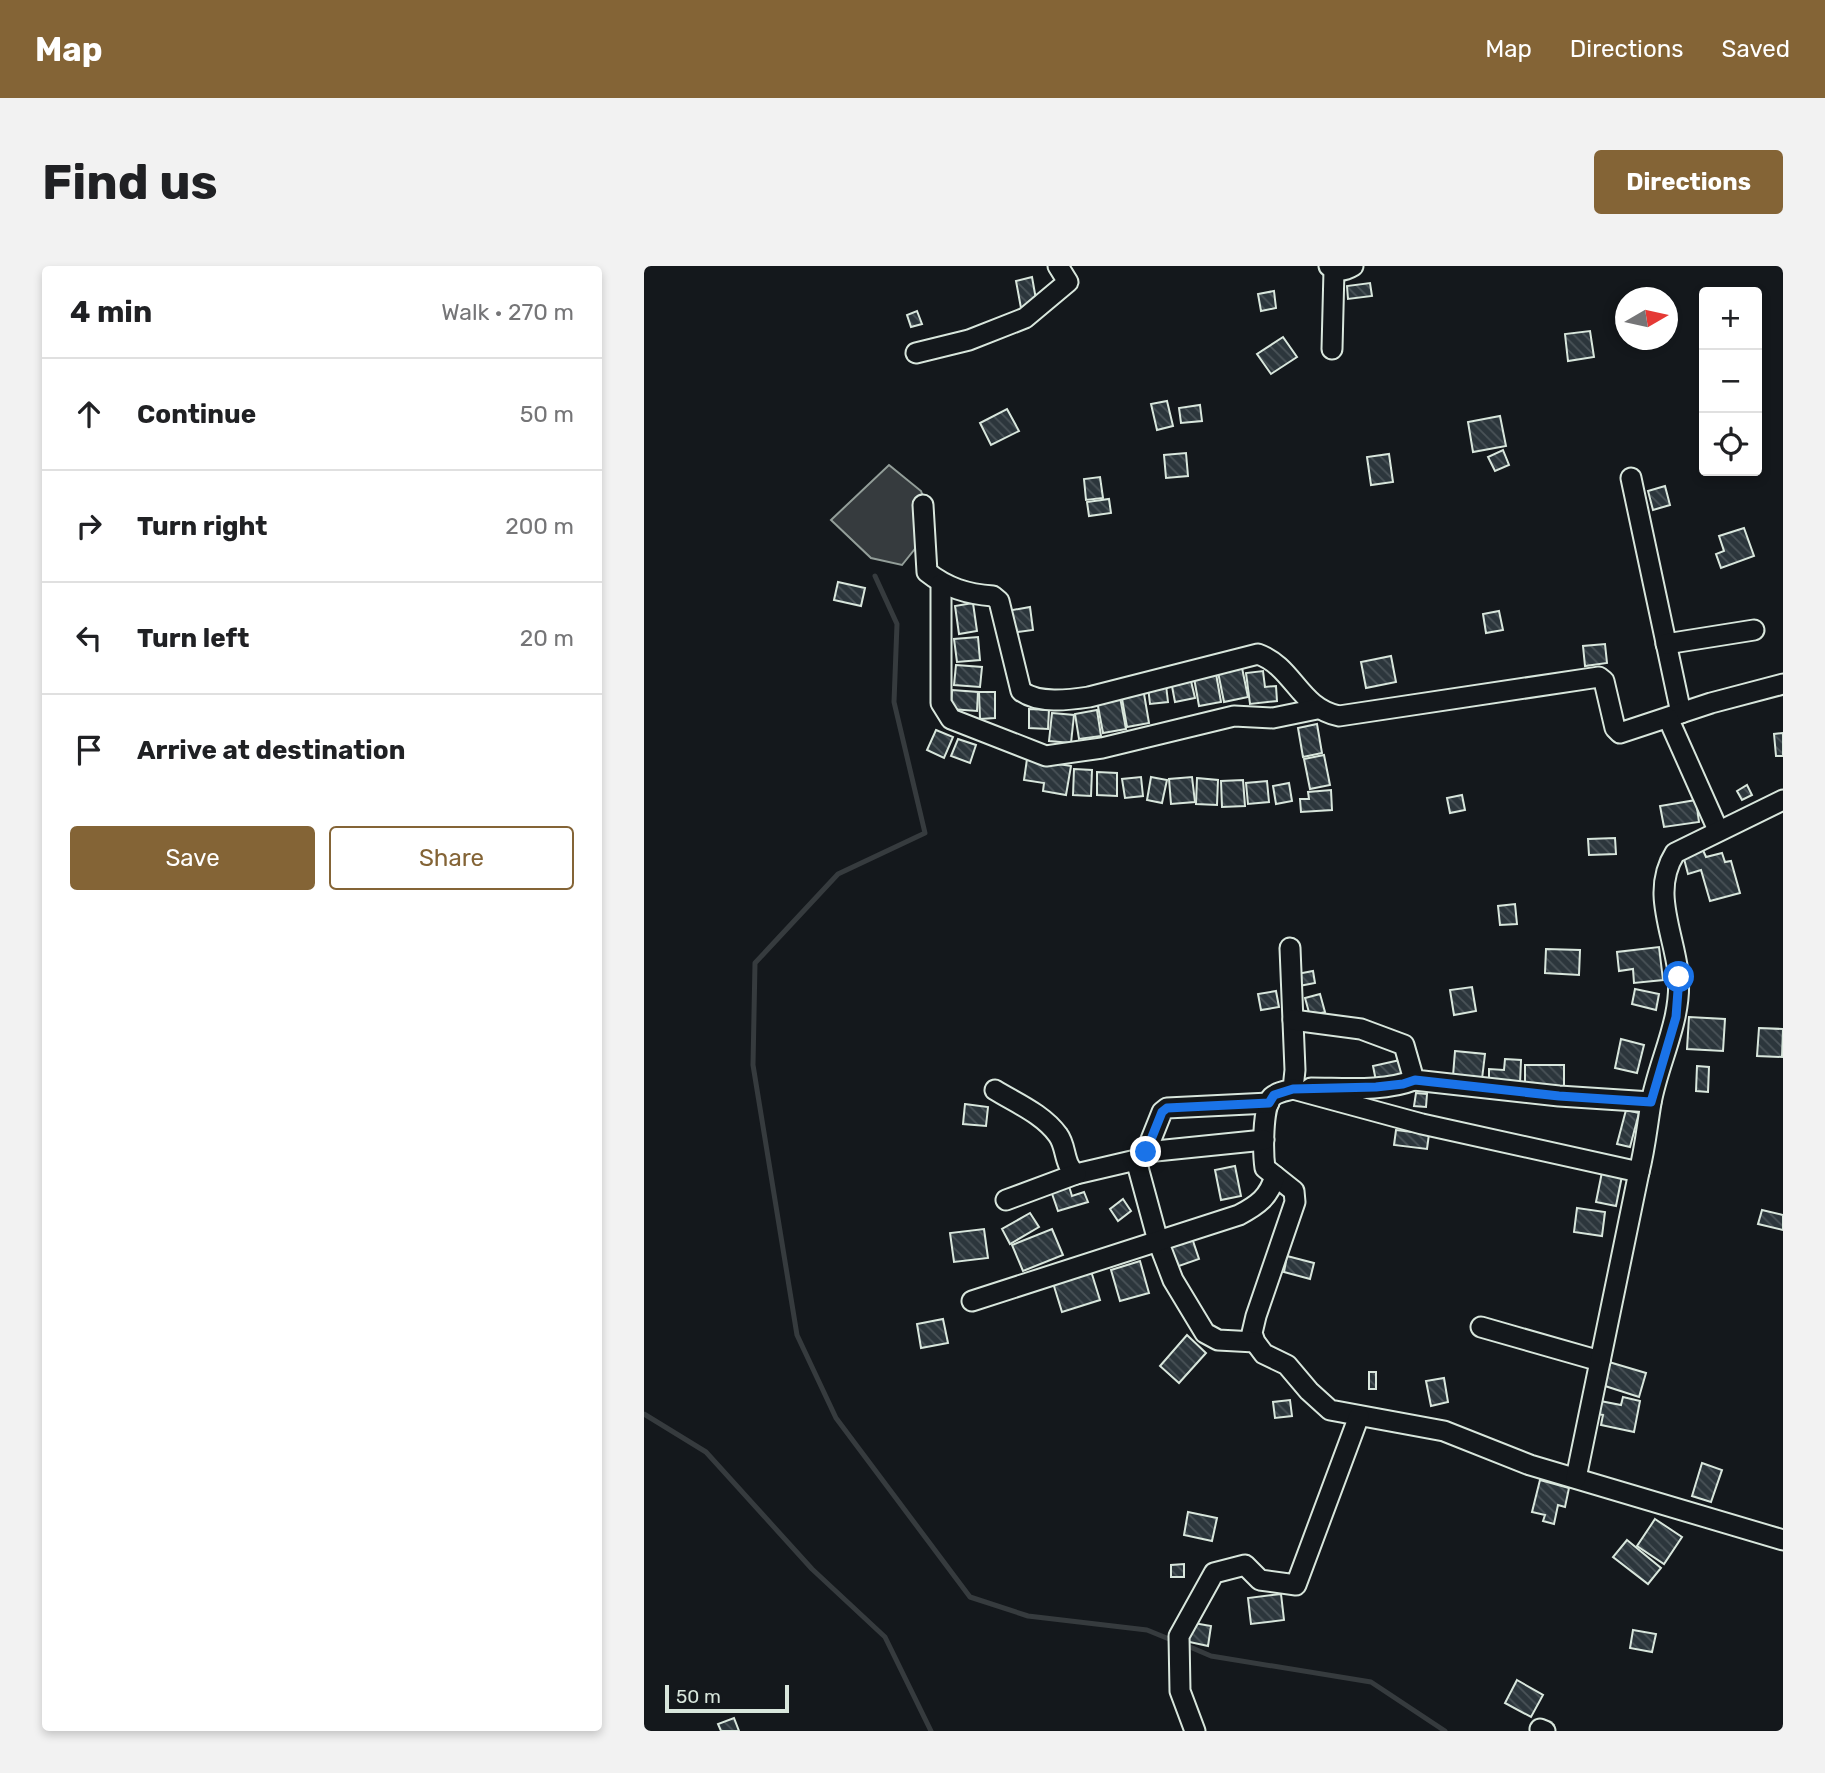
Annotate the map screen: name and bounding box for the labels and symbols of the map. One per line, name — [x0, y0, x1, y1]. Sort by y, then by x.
north arrow — [1615, 287, 1678, 350]
route start — [1663, 961, 1694, 992]
route end — [1130, 1136, 1161, 1167]
scale bar — [665, 1682, 789, 1714]

